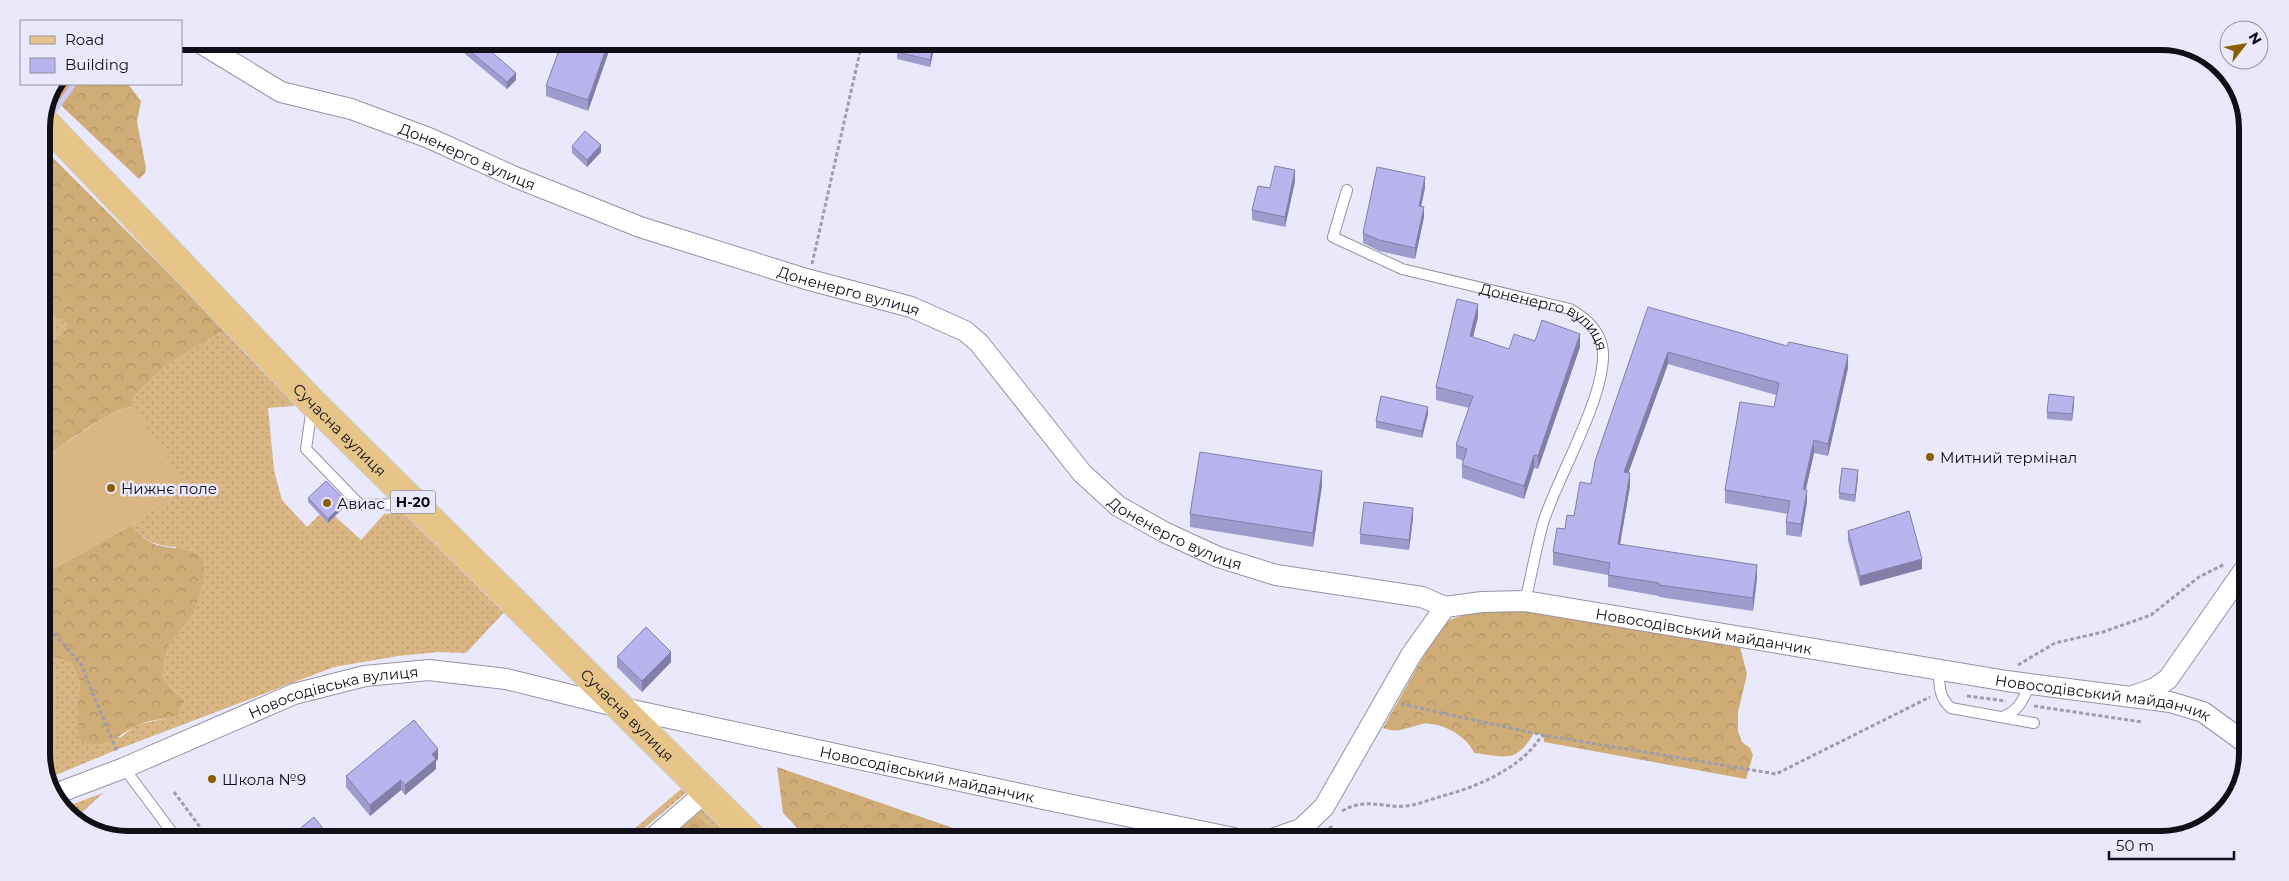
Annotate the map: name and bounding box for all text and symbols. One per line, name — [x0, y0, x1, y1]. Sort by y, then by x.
legend — [20, 20, 182, 85]
north arrow — [2219, 20, 2269, 70]
text: N — [2245, 29, 2266, 48]
text: Road — [65, 30, 104, 49]
text: Building — [65, 55, 129, 74]
street label: Доненерго вулиця — [397, 118, 539, 194]
street label: Доненерго вулиця — [775, 261, 923, 319]
street label: Доненерго вулиця — [1478, 278, 1612, 352]
street label: Сучасна вулиця — [289, 379, 391, 480]
place label: Митний термінал — [1940, 448, 2077, 467]
marker: Митний термінал — [1924, 451, 1936, 463]
place label: Нижнє поле — [121, 479, 217, 498]
marker: Нижнє поле — [105, 482, 117, 494]
road number: Н-20 — [390, 491, 436, 514]
street label: Доненерго вулиця — [1104, 492, 1244, 573]
place label: Авиас — [337, 494, 385, 513]
marker: Авиас — [321, 497, 333, 509]
street label: Новосодівський майданчик — [1594, 603, 1814, 658]
street label: Новосодівська вулиця — [245, 662, 419, 722]
street label: Сучасна вулиця — [577, 664, 678, 765]
street label: Новосодівський майданчик — [1994, 670, 2216, 725]
street label: Новосодівський майданчик — [818, 741, 1037, 806]
place label: Школа №9 — [222, 770, 306, 789]
marker: Школа №9 — [206, 773, 218, 785]
scale bar — [2109, 828, 2234, 860]
text: 50 m — [2116, 836, 2154, 855]

